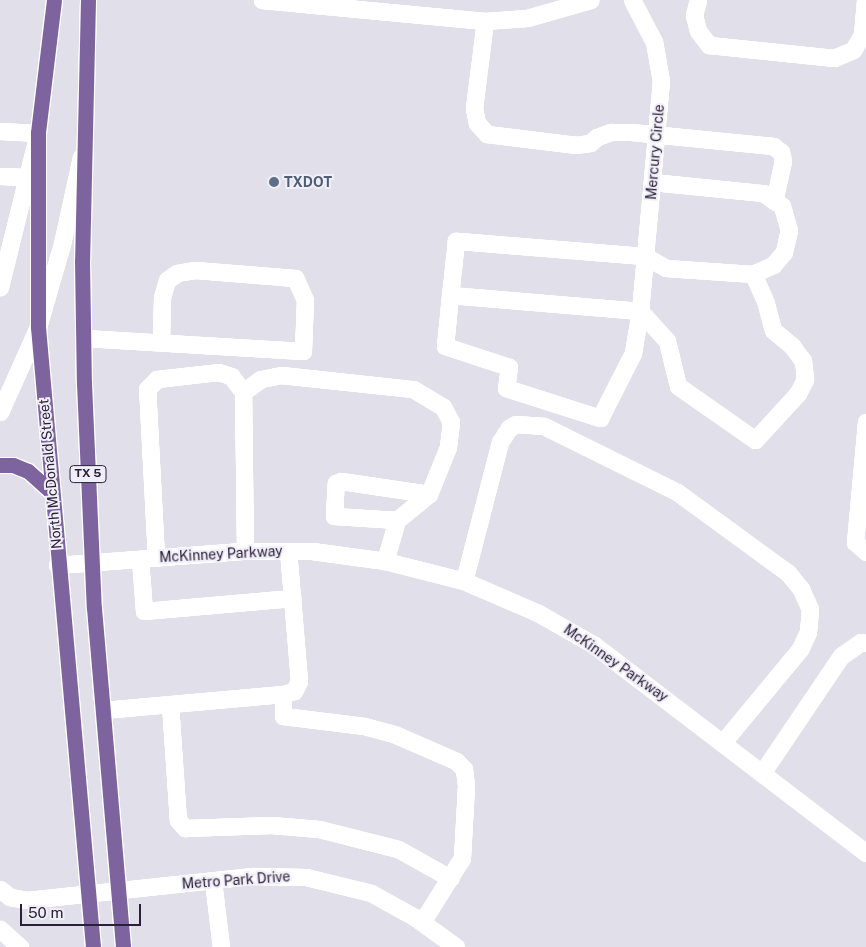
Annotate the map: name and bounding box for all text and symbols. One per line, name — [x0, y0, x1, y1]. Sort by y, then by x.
street label: Mercury Circle — [642, 104, 668, 200]
place label: TXDOT — [284, 174, 332, 190]
marker: TXDOT — [268, 176, 280, 188]
street label: North McDonald Street — [35, 398, 65, 550]
road number: TX 5 — [69, 464, 107, 484]
street label: McKinney Parkway — [159, 542, 283, 566]
street label: McKinney Parkway — [561, 621, 671, 705]
street label: Metro Park Drive — [181, 868, 291, 892]
scale bar — [22, 894, 144, 926]
text: 50 m — [28, 904, 63, 921]

